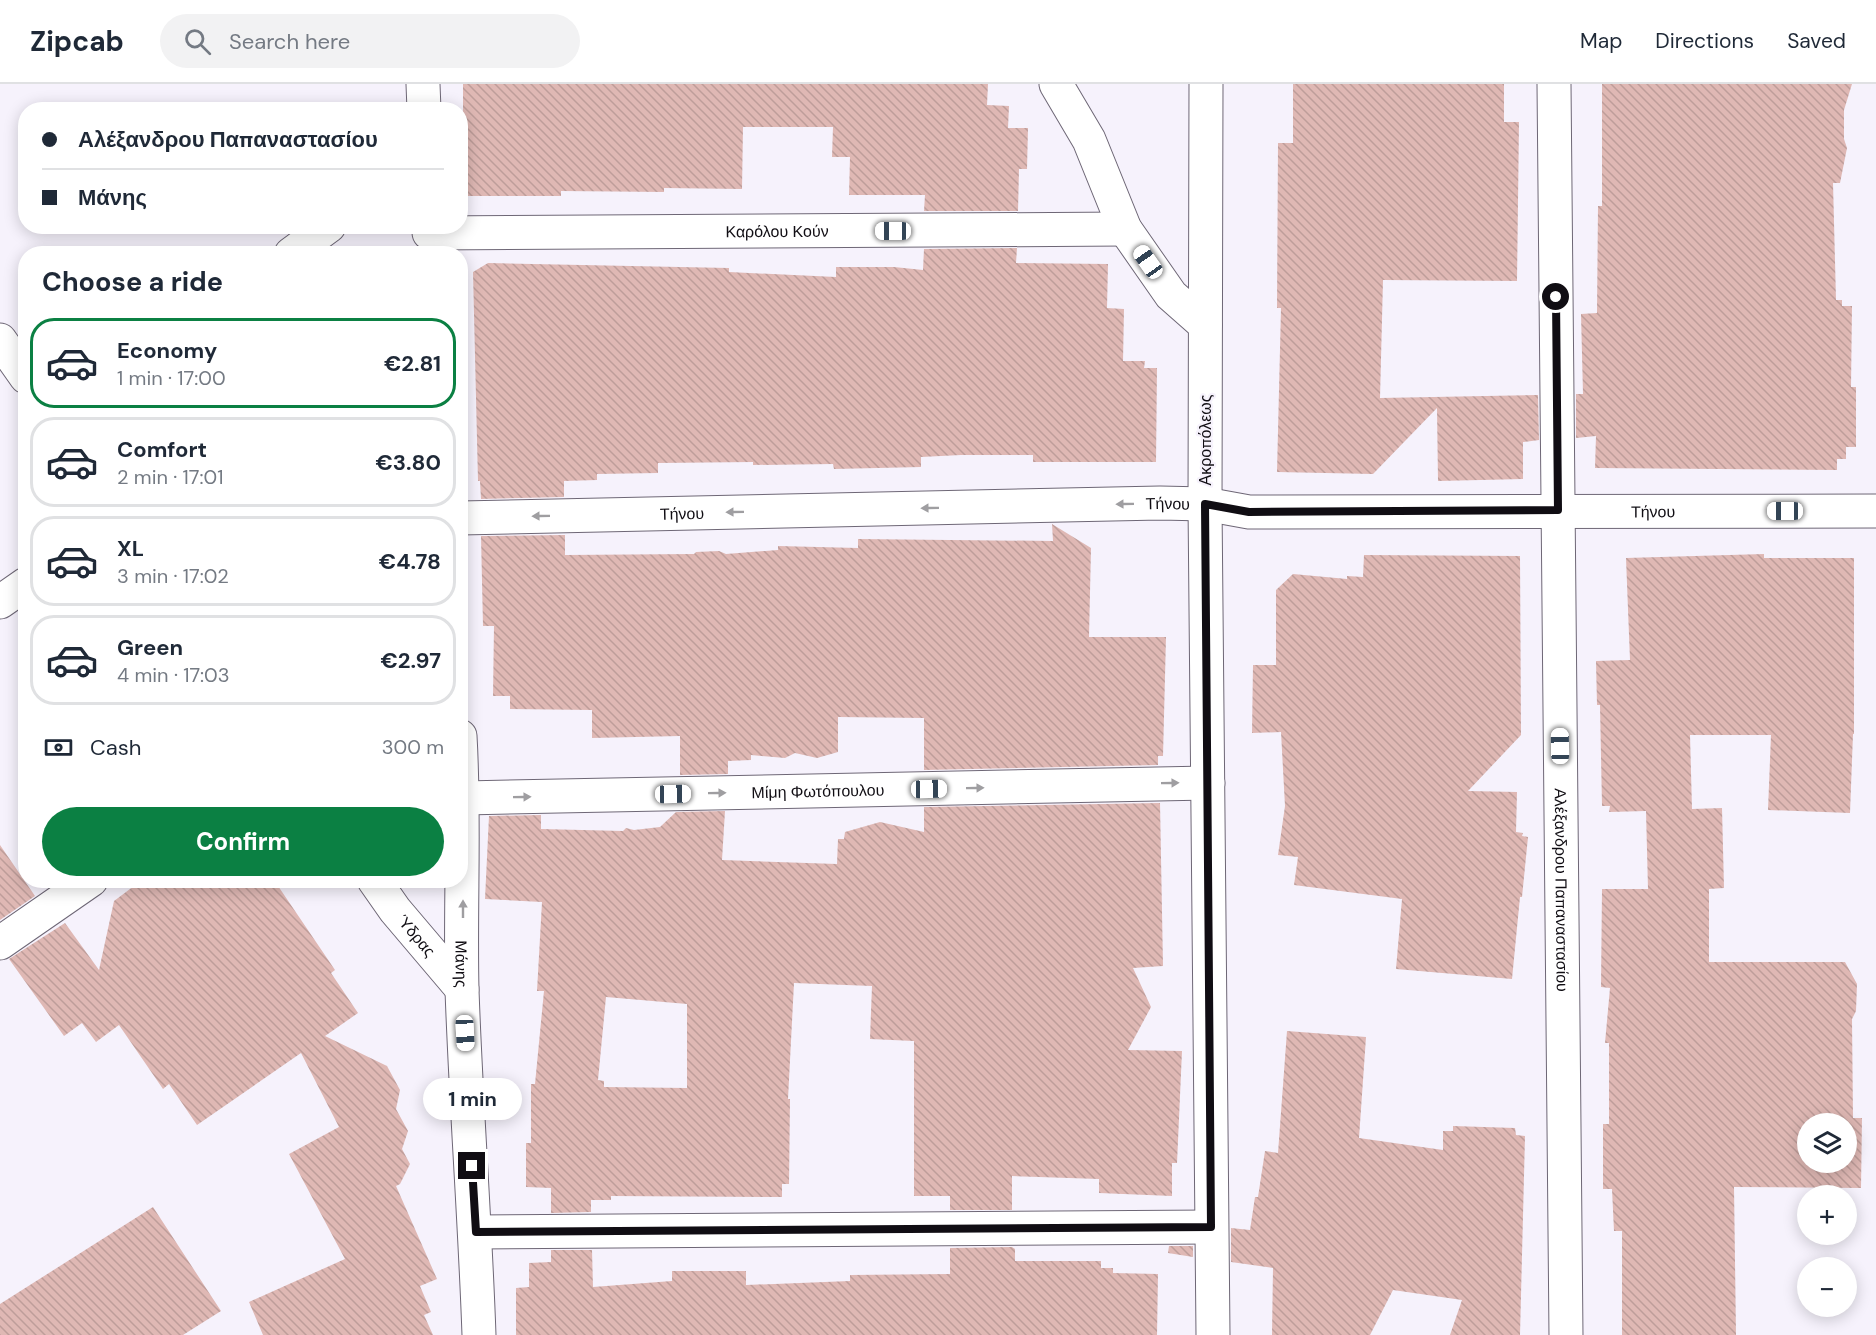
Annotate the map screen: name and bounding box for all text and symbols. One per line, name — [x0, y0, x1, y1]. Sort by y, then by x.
search box — [160, 14, 580, 68]
text: Zipcab — [30, 23, 124, 60]
icon: search — [181, 25, 214, 58]
text: Search here — [229, 27, 350, 56]
text: Map — [1580, 27, 1622, 55]
text: Directions — [1655, 27, 1754, 55]
text: Saved — [1787, 27, 1846, 55]
text: Αλέξανδρου Παπαναστασίου — [78, 125, 378, 154]
text: Μάνης — [78, 183, 147, 212]
street label: Καρόλου Κούν — [725, 221, 829, 242]
car — [875, 222, 911, 240]
car — [1130, 242, 1166, 282]
text: Choose a ride — [42, 264, 223, 299]
route start — [1542, 283, 1569, 310]
icon: car — [45, 336, 99, 390]
text: Economy — [117, 336, 217, 365]
text: €2.81 — [384, 349, 441, 378]
text: 1 min · 17:00 — [117, 365, 226, 391]
street label: Ακροπόλεως — [1195, 394, 1216, 485]
icon: car — [45, 435, 99, 489]
text: Comfort — [117, 435, 207, 464]
text: €3.80 — [375, 448, 441, 477]
text: 2 min · 17:01 — [117, 464, 223, 490]
street label: Τήνου — [1145, 493, 1190, 515]
one-way arrow — [1116, 499, 1135, 509]
street label: Τήνου — [1631, 501, 1675, 522]
car — [1767, 502, 1803, 520]
street label: Τήνου — [660, 503, 704, 525]
one-way arrow — [921, 503, 940, 513]
one-way arrow — [726, 507, 745, 517]
one-way arrow — [531, 511, 550, 521]
icon: car — [45, 534, 99, 588]
text: XL — [117, 534, 144, 563]
text: €4.78 — [379, 547, 441, 576]
text: 3 min · 17:02 — [117, 563, 229, 589]
icon: car — [45, 633, 99, 687]
text: Green — [117, 633, 183, 662]
text: €2.97 — [380, 646, 441, 675]
text: 4 min · 17:03 — [117, 662, 230, 688]
car — [1551, 728, 1569, 764]
icon: cash — [42, 731, 75, 764]
text: Cash — [90, 733, 141, 762]
text: 300 m — [382, 734, 444, 760]
one-way arrow — [1161, 779, 1180, 788]
street label: Μίμη Φωτόπουλου — [751, 780, 885, 803]
car — [911, 780, 947, 798]
one-way arrow — [966, 783, 985, 792]
car — [655, 785, 691, 803]
one-way arrow — [708, 788, 727, 798]
street label: Αλέξανδρου Παπαναστασίου — [1550, 788, 1573, 992]
one-way arrow — [513, 792, 532, 802]
button: Confirm — [42, 807, 444, 876]
one-way arrow — [458, 900, 468, 919]
street label: Ύδρας — [392, 910, 440, 961]
street label: Μάνης — [450, 940, 472, 988]
car — [455, 1015, 475, 1051]
callout: 1 min — [422, 1079, 522, 1121]
text: 1 min — [448, 1086, 497, 1112]
map controls — [1797, 1113, 1857, 1317]
button: layers — [1797, 1113, 1857, 1173]
route end — [458, 1152, 485, 1179]
button: + — [1797, 1185, 1857, 1245]
button: − — [1797, 1257, 1857, 1317]

